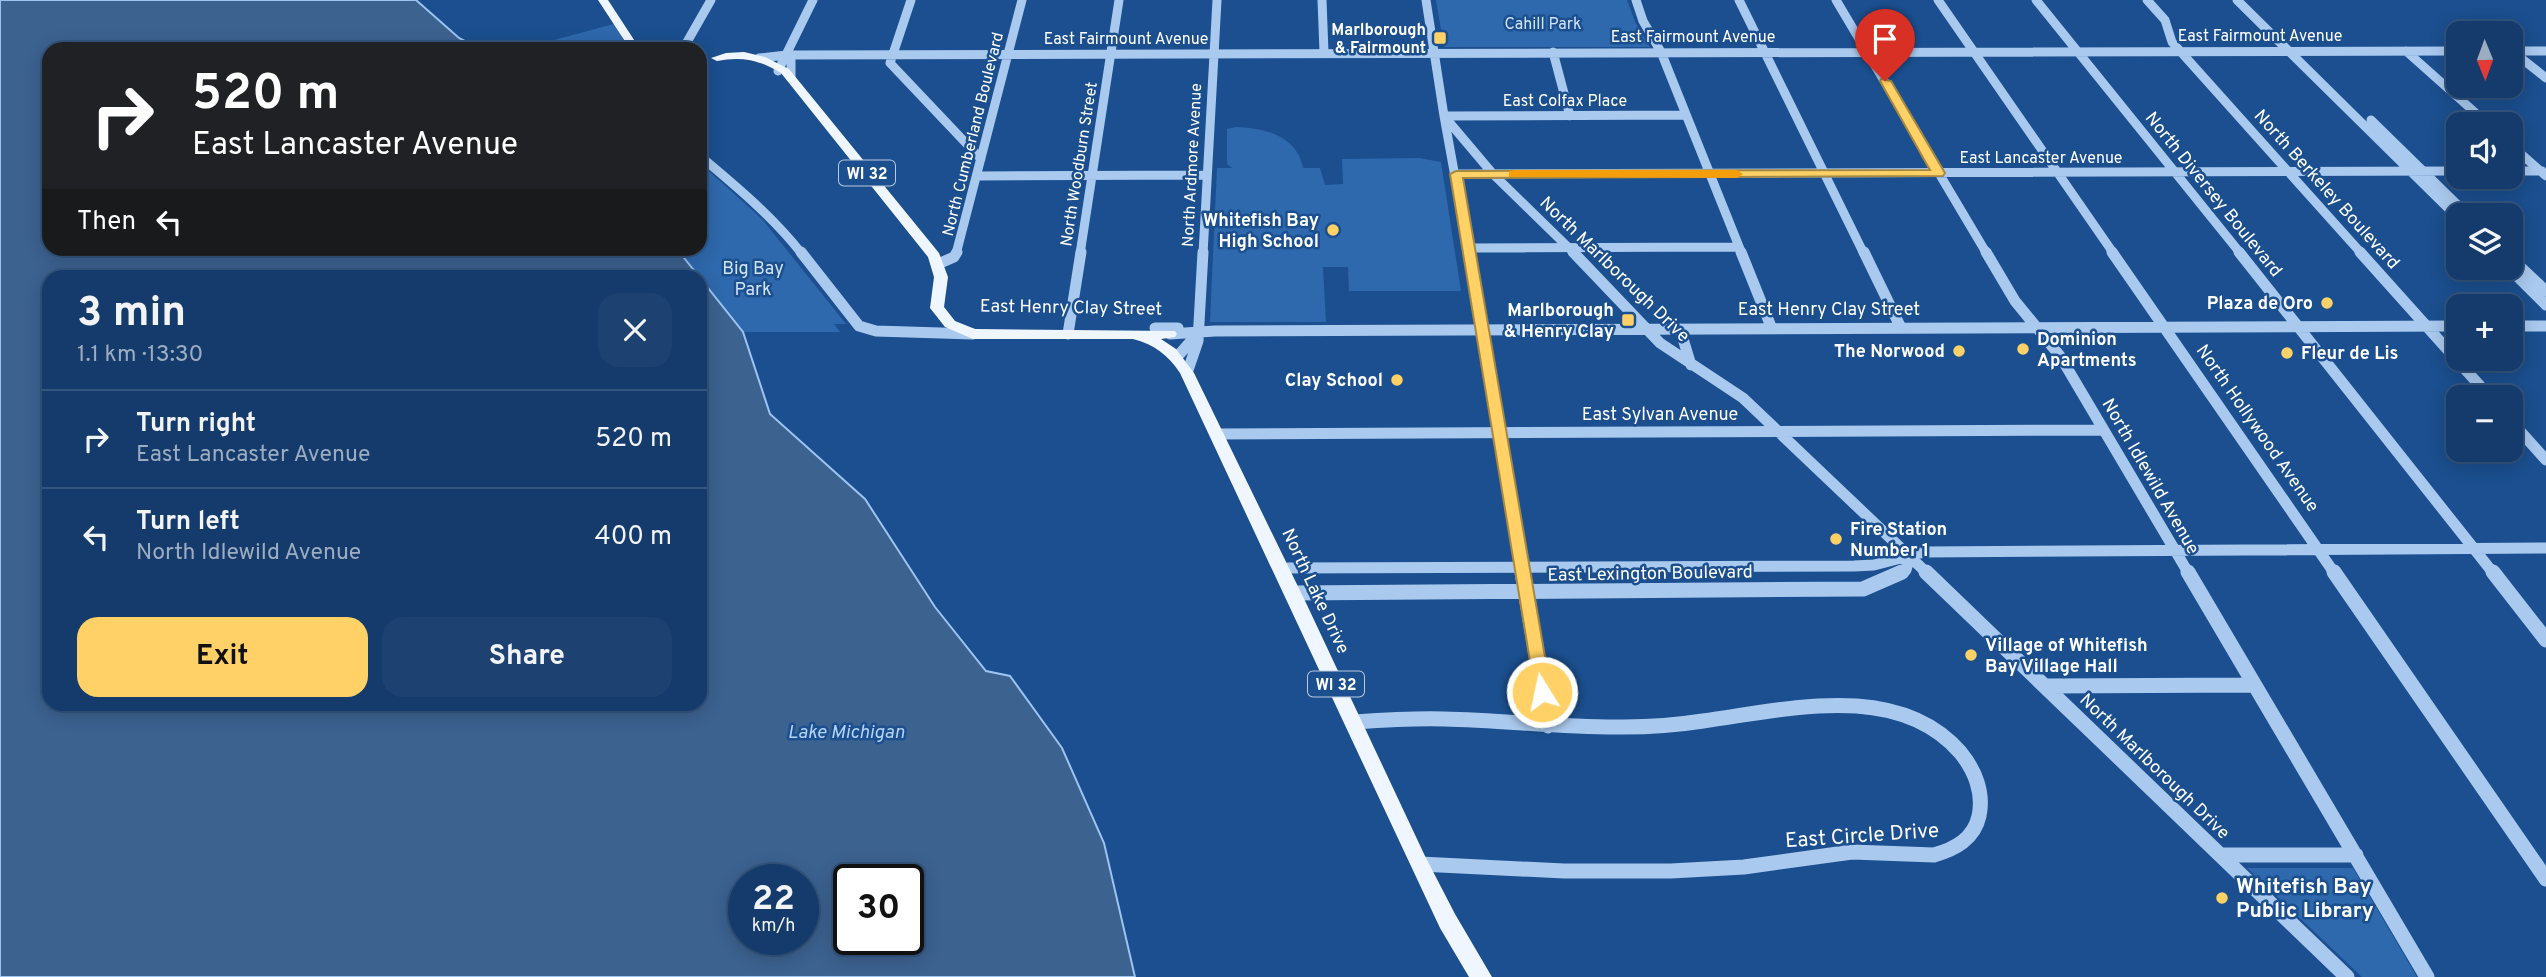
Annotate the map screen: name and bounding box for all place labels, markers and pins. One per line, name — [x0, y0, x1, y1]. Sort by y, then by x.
pin — [1855, 9, 1915, 81]
place label: Marlborough & Fairmount — [1331, 21, 1426, 59]
marker: Marlborough & Fairmount — [1432, 30, 1448, 46]
place label: Whitefish Bay High School — [1203, 210, 1319, 254]
marker: Whitefish Bay High School — [1325, 222, 1341, 238]
place label: Plaza de Oro — [2207, 293, 2313, 316]
marker: Plaza de Oro — [2319, 295, 2335, 311]
place label: Marlborough & Henry Clay — [1504, 300, 1614, 344]
marker: Marlborough & Henry Clay — [1620, 312, 1636, 328]
place label: Dominion Apartments — [2037, 329, 2137, 373]
place label: The Norwood — [1834, 341, 1945, 364]
marker: Dominion Apartments — [2015, 341, 2031, 357]
marker: The Norwood — [1951, 343, 1967, 359]
place label: Fleur de Lis — [2301, 343, 2398, 366]
marker: Fleur de Lis — [2279, 345, 2295, 361]
place label: Clay School — [1285, 370, 1383, 393]
marker: Clay School — [1389, 372, 1405, 388]
place label: Fire Station Number 1 — [1850, 519, 1947, 563]
marker: Fire Station Number 1 — [1828, 531, 1844, 547]
place label: Village of Whitefish Bay Village Hall — [1985, 635, 2148, 679]
marker: Village of Whitefish Bay Village Hall — [1963, 647, 1979, 663]
place label: Whitefish Bay Public Library — [2236, 874, 2374, 925]
marker: Whitefish Bay Public Library — [2214, 890, 2230, 906]

